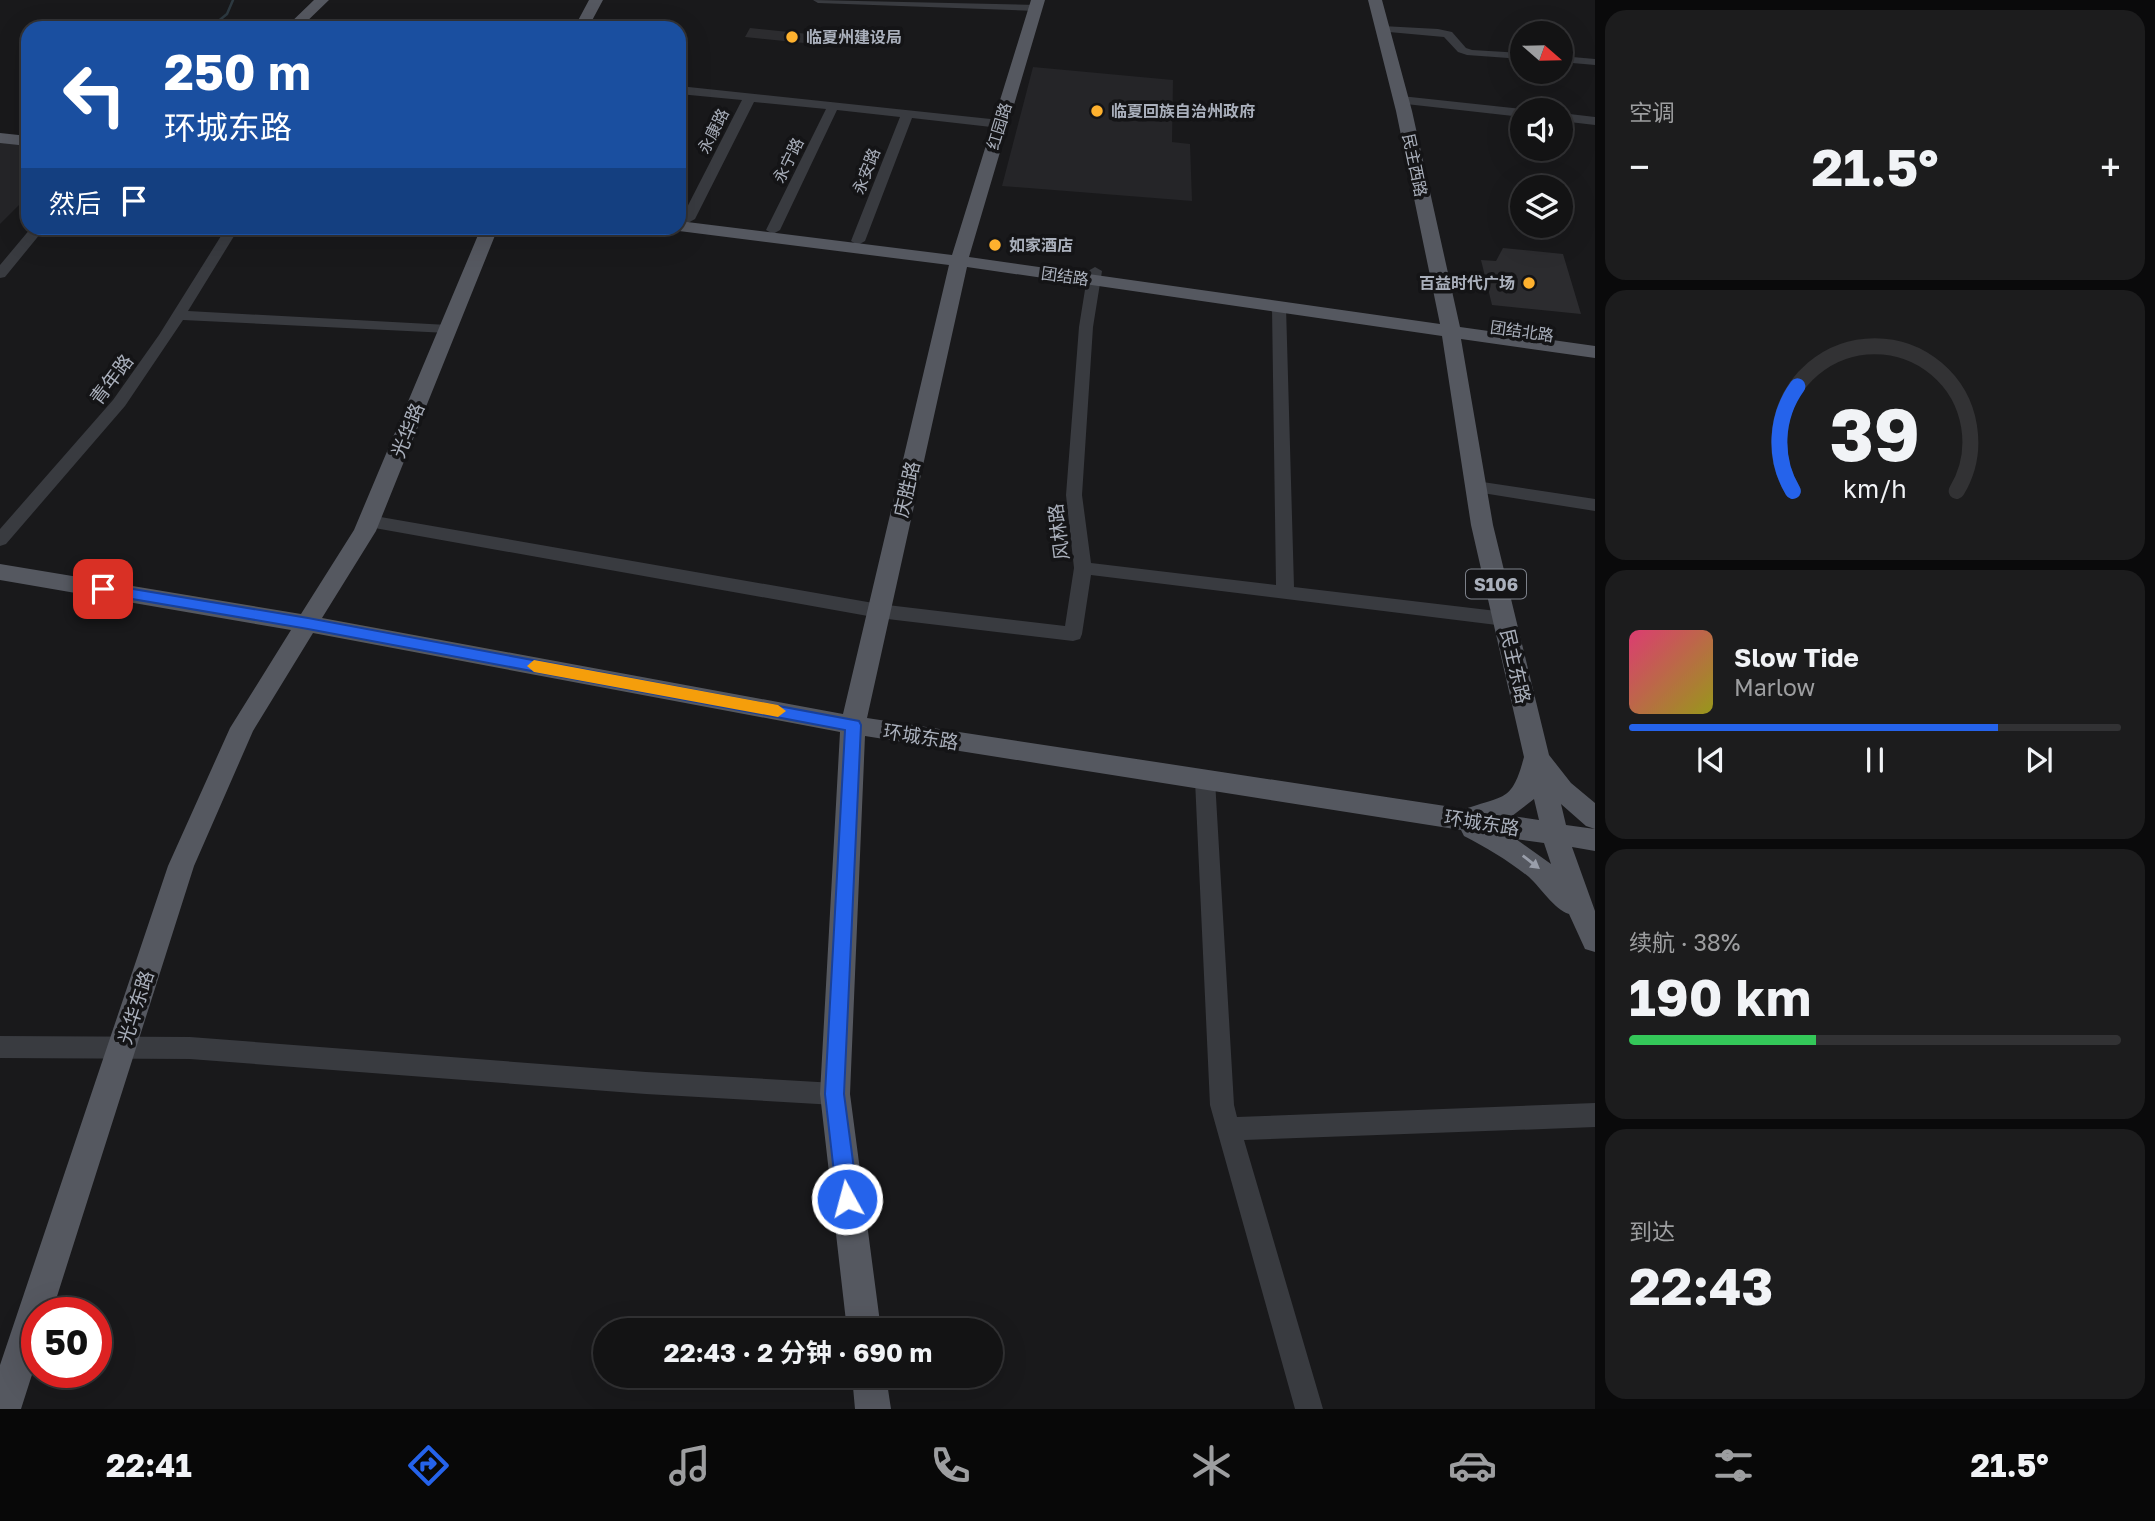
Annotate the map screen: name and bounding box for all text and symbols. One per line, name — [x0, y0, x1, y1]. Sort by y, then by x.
north arrow — [1510, 21, 1573, 84]
map controls — [1510, 21, 1573, 238]
place label: 临夏州建设局 — [806, 27, 902, 47]
marker: 临夏州建设局 — [784, 29, 800, 45]
text: 250 m — [164, 42, 311, 101]
icon: left — [49, 49, 140, 140]
button: sound — [1510, 98, 1573, 161]
text: 空调 — [1629, 98, 1675, 126]
street label: 红园路 — [982, 100, 1016, 152]
place label: 临夏回族自治州政府 — [1111, 101, 1255, 121]
marker: 临夏回族自治州政府 — [1089, 103, 1105, 119]
street label: 永康路 — [693, 105, 733, 157]
text: 环城东路 — [164, 108, 292, 146]
street label: 民主西路 — [1399, 132, 1431, 198]
street label: 永宁路 — [768, 134, 808, 186]
text: 21.5° — [1811, 135, 1939, 197]
text: − — [1629, 144, 1650, 189]
text: + — [2100, 144, 2121, 189]
street label: 永安路 — [848, 145, 884, 197]
button: layers — [1510, 175, 1573, 238]
icon: arrive — [115, 182, 153, 220]
text: 然后 — [49, 188, 101, 219]
place label: 如家酒店 — [1009, 235, 1073, 255]
marker: 如家酒店 — [987, 237, 1003, 253]
street label: 团结路 — [1040, 263, 1090, 289]
place label: 百益时代广场 — [1419, 273, 1515, 293]
marker: 百益时代广场 — [1521, 275, 1537, 291]
street label: 团结北路 — [1489, 317, 1555, 345]
street label: 青年路 — [85, 349, 137, 409]
text: 39 — [1830, 390, 1920, 477]
street label: 光华路 — [386, 399, 428, 461]
street label: 庆胜路 — [888, 459, 924, 519]
text: km/h — [1843, 472, 1907, 503]
street label: 风林路 — [1043, 502, 1073, 562]
pin — [73, 559, 133, 619]
icon: arrive — [84, 570, 122, 608]
road number: S106 — [1466, 570, 1526, 598]
street label: 民主东路 — [1496, 626, 1536, 706]
text: Slow Tide — [1734, 642, 1859, 673]
text: Marlow — [1734, 673, 1815, 701]
street label: 环城东路 — [882, 719, 960, 753]
icon: previous — [1692, 741, 1730, 779]
icon: pause — [1856, 741, 1894, 779]
icon: next — [2020, 741, 2058, 779]
street label: 环城东路 — [1443, 805, 1521, 839]
one-way arrow — [1521, 854, 1539, 869]
text: 续航 · 38% — [1629, 928, 1740, 956]
text: 190 km — [1629, 965, 1811, 1027]
street label: 光华东路 — [112, 967, 158, 1047]
position arrow — [810, 1162, 884, 1236]
text: 到达 — [1629, 1217, 1675, 1245]
text: 22:43 — [1629, 1254, 1773, 1316]
speed limit sign: 50 — [21, 1297, 112, 1388]
text: 22:43 · 2 分钟 · 690 m — [664, 1337, 932, 1368]
icon: directions — [404, 1441, 453, 1490]
icon: music — [665, 1441, 714, 1490]
icon: phone — [926, 1441, 975, 1490]
icon: climate — [1187, 1441, 1236, 1490]
icon: car — [1448, 1441, 1497, 1490]
icon: filters — [1709, 1441, 1758, 1490]
text: 22:41 — [106, 1446, 192, 1484]
text: 21.5° — [1971, 1446, 2049, 1484]

